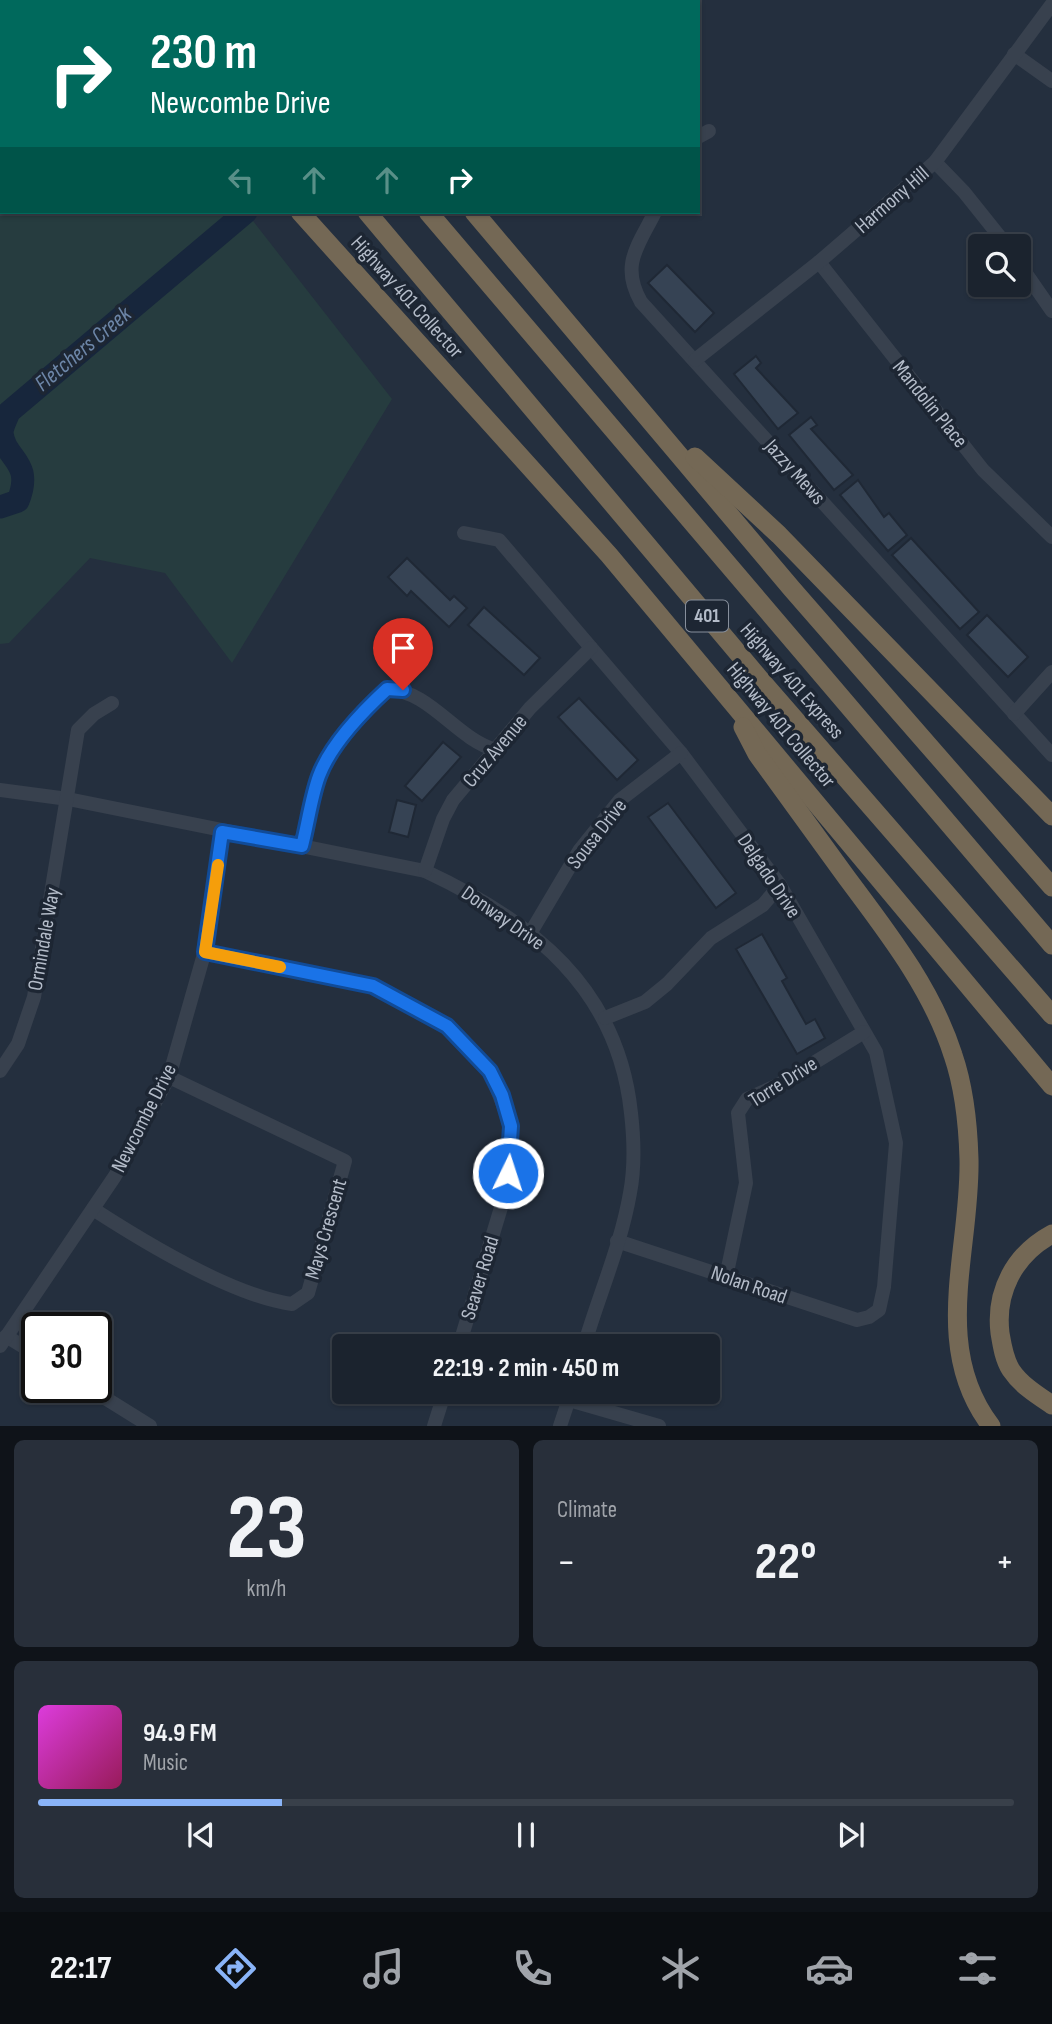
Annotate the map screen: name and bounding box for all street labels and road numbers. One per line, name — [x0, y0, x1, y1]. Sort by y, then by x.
street label: Harmony Hill — [850, 161, 934, 239]
street label: Highway 401 Collector — [346, 231, 468, 363]
street label: Mandolin Place — [887, 355, 973, 453]
street label: Jazzy Mews — [759, 433, 831, 510]
road number: 401 — [686, 600, 728, 632]
street label: Highway 401 Express — [735, 618, 849, 744]
street label: Highway 401 Collector — [721, 657, 841, 793]
street label: Cruz Avenue — [457, 710, 533, 792]
street label: Sousa Drive — [562, 794, 632, 874]
street label: Delgado Drive — [732, 829, 806, 923]
street label: Donway Drive — [457, 880, 549, 956]
street label: Ormindale Way — [23, 885, 65, 993]
street label: Torre Drive — [744, 1051, 822, 1113]
street label: Newcombe Drive — [106, 1060, 182, 1176]
street label: Mays Crescent — [300, 1176, 352, 1282]
street label: Seaver Road — [455, 1233, 505, 1323]
street label: Nolan Road — [708, 1260, 790, 1310]

